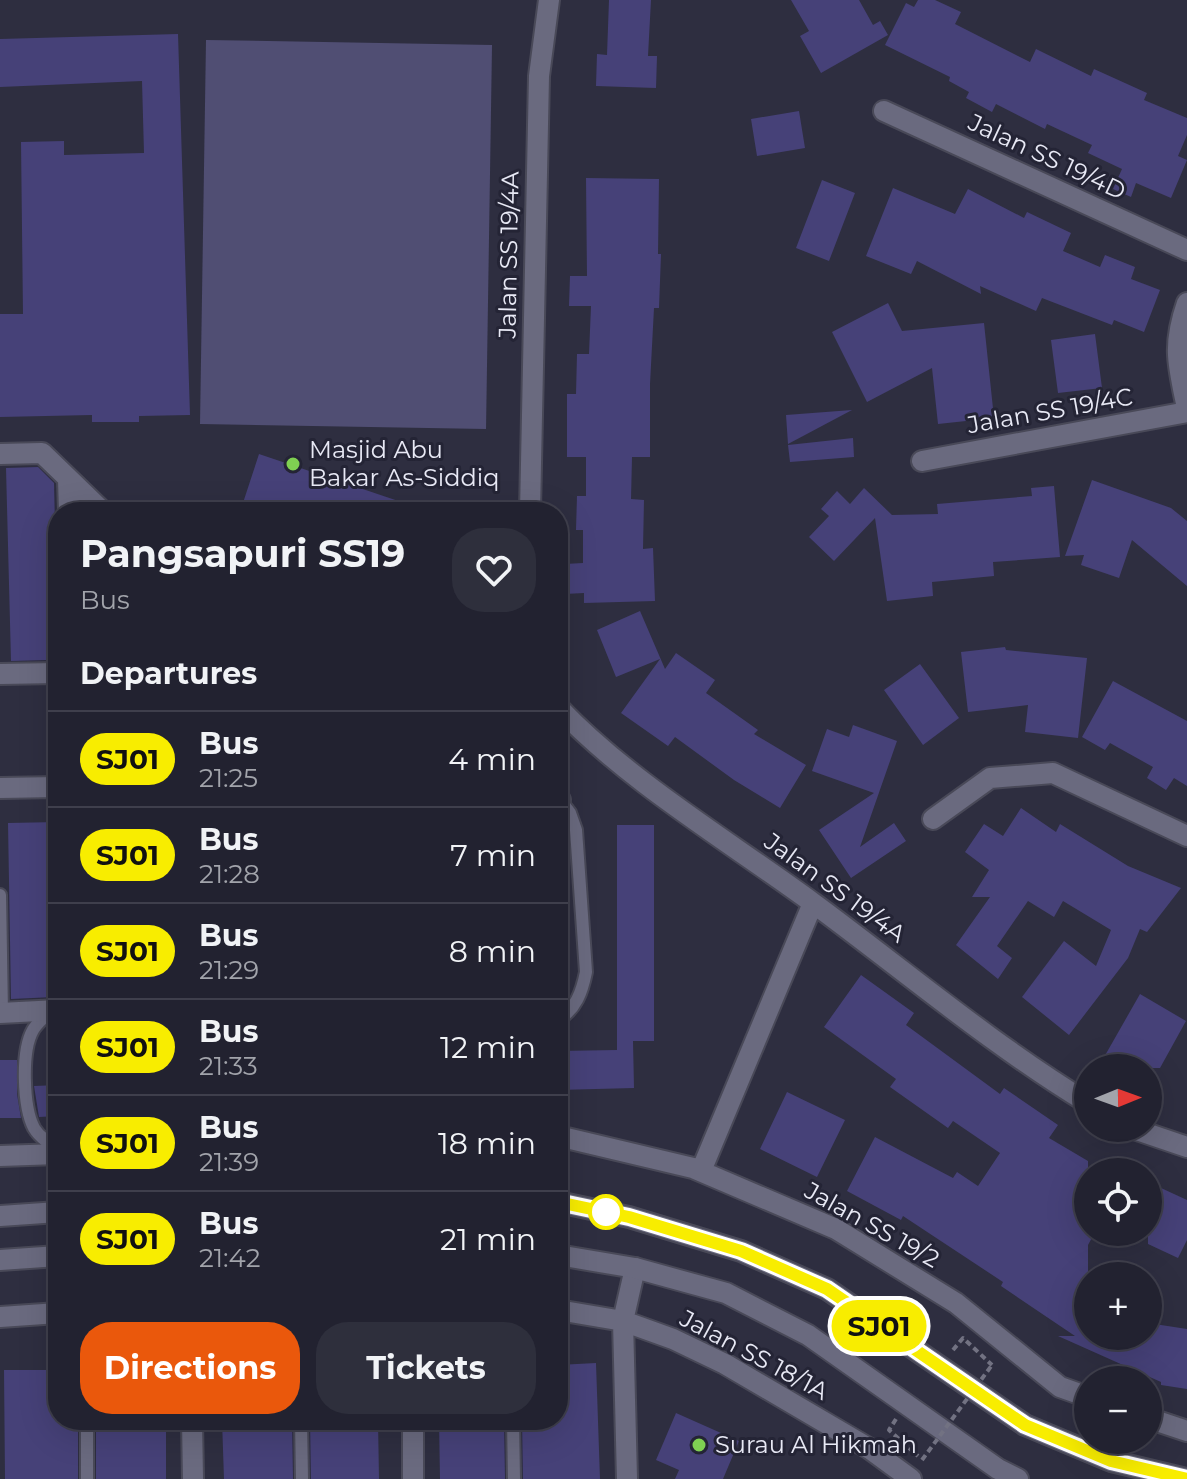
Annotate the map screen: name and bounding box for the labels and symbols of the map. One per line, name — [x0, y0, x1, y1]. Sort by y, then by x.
street label: Jalan SS 19/4D — [963, 107, 1130, 206]
street label: Jalan SS 19/4A — [493, 170, 524, 340]
street label: Jalan SS 19/4C — [964, 382, 1135, 440]
place label: Masjid Abu Bakar As-Siddiq — [309, 435, 499, 492]
marker: Masjid Abu Bakar As-Siddiq — [284, 455, 302, 473]
street label: Jalan SS 19/4A — [758, 826, 912, 949]
north arrow — [1074, 1054, 1162, 1142]
street label: Jalan SS 19/2 — [799, 1175, 945, 1274]
unlabelled marker — [589, 1195, 623, 1229]
line badge: SJ01 — [823, 1300, 935, 1352]
street label: Jalan SS 18/1A — [674, 1303, 834, 1406]
place label: Surau Al Hikmah — [715, 1430, 917, 1459]
marker: Surau Al Hikmah — [690, 1436, 708, 1454]

